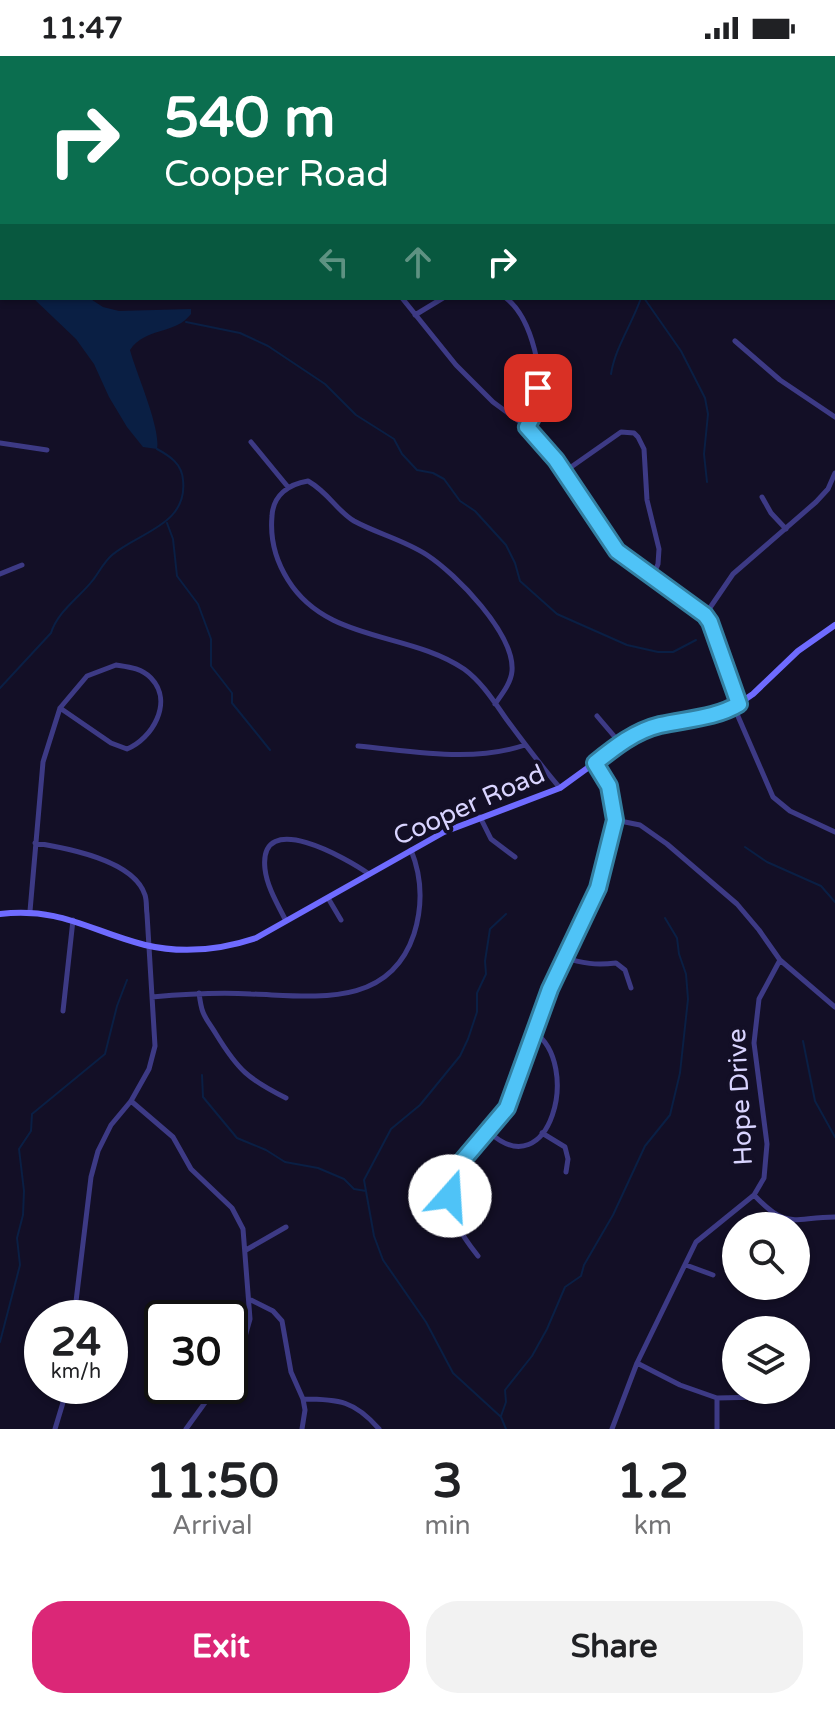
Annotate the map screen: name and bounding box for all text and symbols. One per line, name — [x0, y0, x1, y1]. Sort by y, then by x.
text: 11:47 — [40, 10, 123, 47]
text: 540 m — [164, 85, 335, 152]
icon: right — [32, 88, 136, 192]
text: Cooper Road — [164, 153, 389, 196]
icon: left — [312, 240, 356, 284]
icon: ahead — [396, 240, 440, 284]
icon: right — [480, 240, 524, 284]
pin — [504, 354, 572, 422]
icon: arrive — [516, 366, 560, 410]
street label: Cooper Road — [388, 758, 550, 852]
street label: Hope Drive — [721, 1028, 759, 1166]
position arrow — [408, 1154, 492, 1238]
map controls — [722, 1212, 810, 1404]
button: search — [722, 1212, 810, 1300]
speed limit sign: 30 — [144, 1300, 248, 1404]
button: layers — [722, 1316, 810, 1404]
text: 24 — [51, 1318, 101, 1366]
text: km/h — [51, 1360, 101, 1384]
text: 11:50 — [146, 1453, 279, 1511]
text: 3 — [433, 1453, 463, 1511]
text: 1.2 — [616, 1453, 689, 1511]
text: Arrival — [172, 1510, 252, 1541]
text: min — [425, 1510, 471, 1541]
text: km — [634, 1510, 672, 1541]
button: Exit — [32, 1601, 410, 1693]
button: Share — [426, 1601, 803, 1693]

